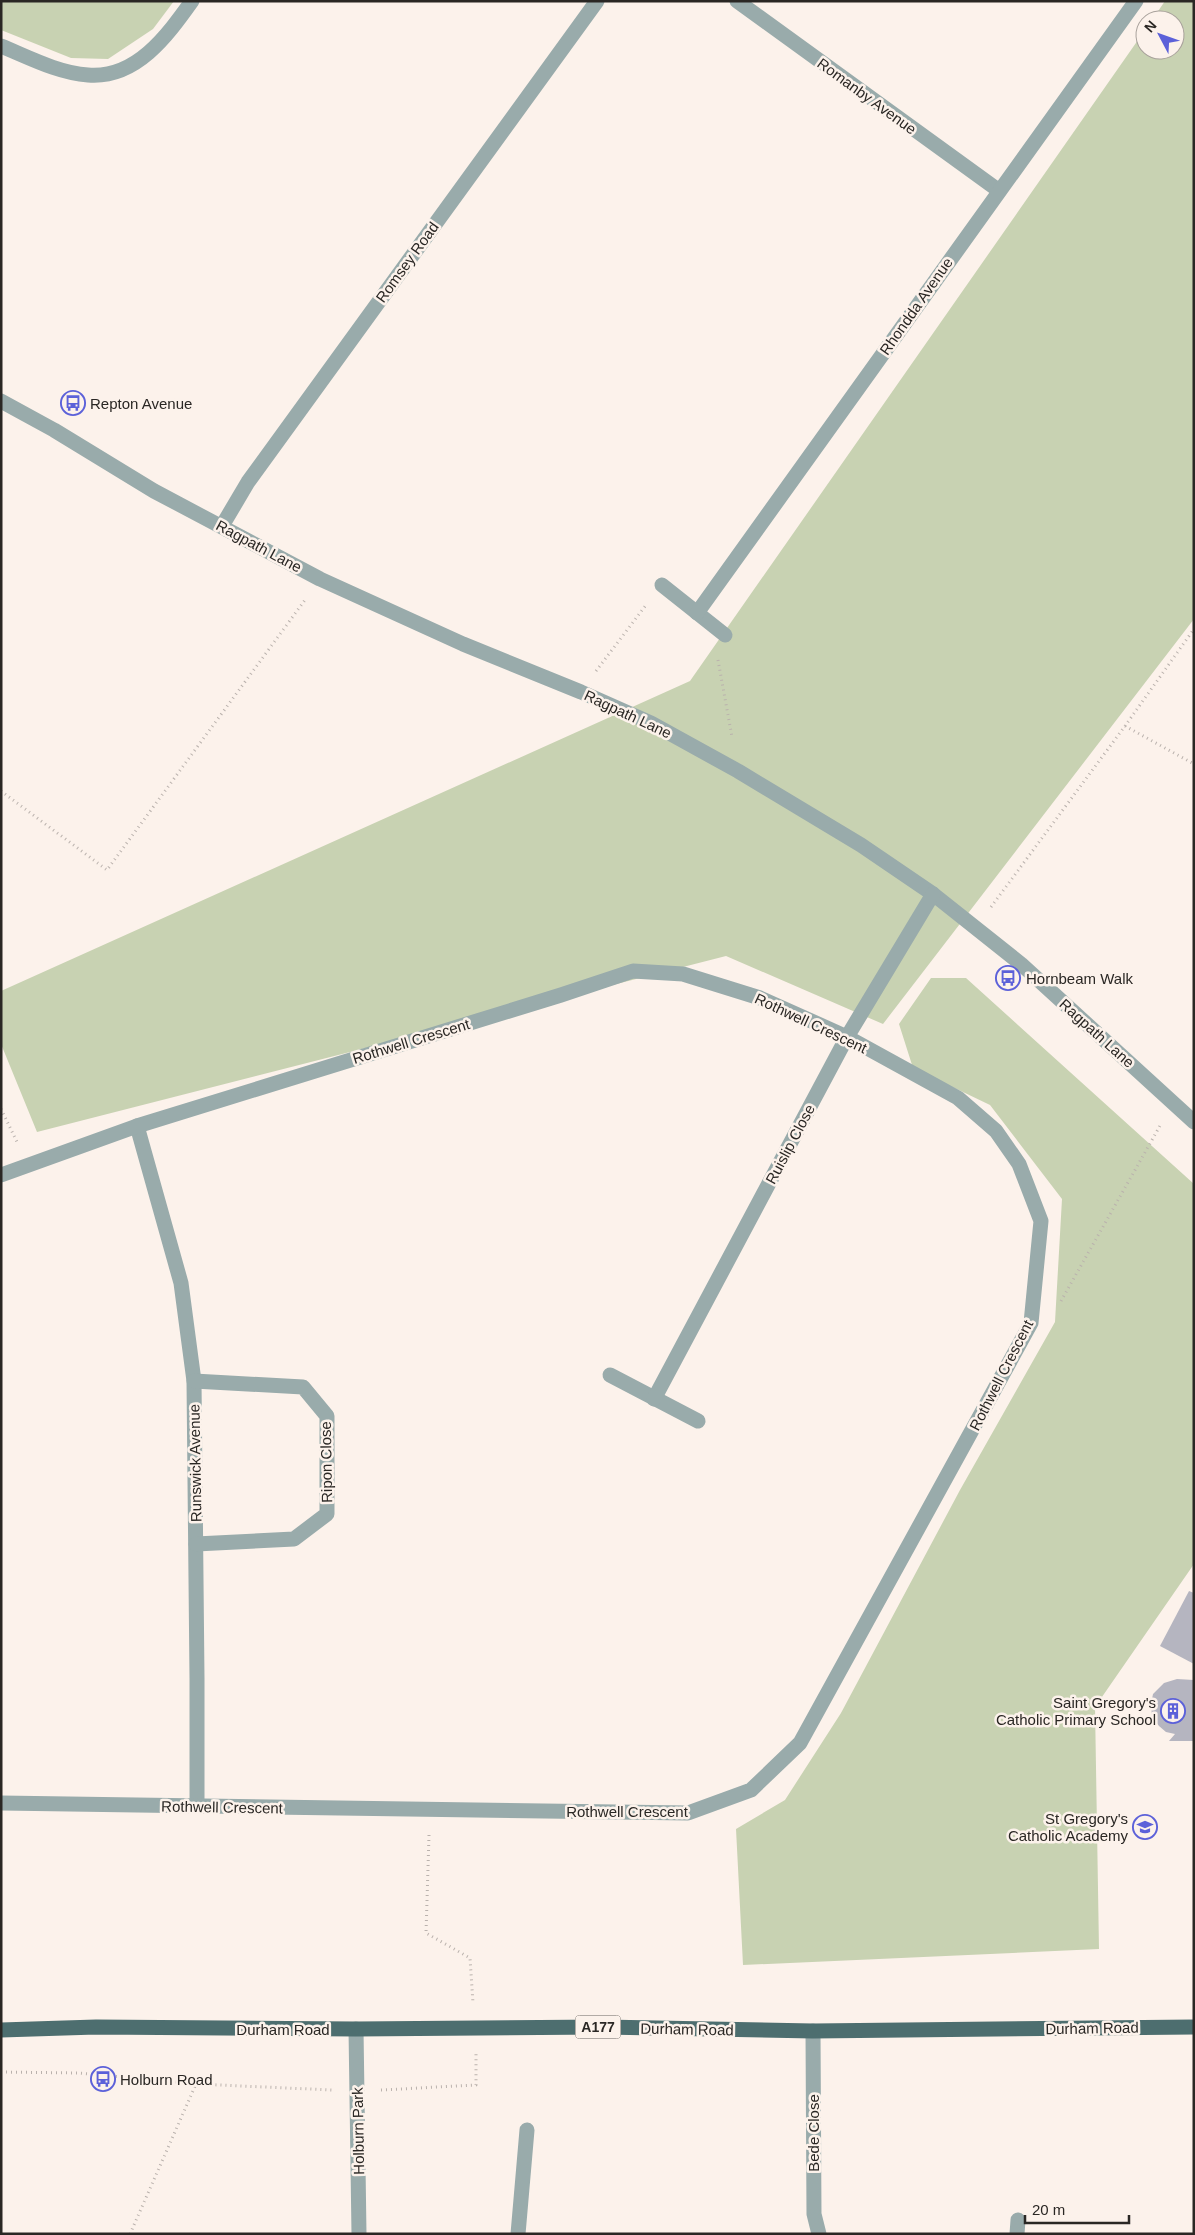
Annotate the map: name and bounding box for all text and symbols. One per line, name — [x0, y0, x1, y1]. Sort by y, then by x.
north arrow — [1135, 10, 1185, 60]
text: N — [1141, 17, 1160, 36]
street label: Romanby Avenue — [814, 54, 920, 138]
street label: Romsey Road — [372, 219, 442, 305]
street label: Rhondda Avenue — [876, 254, 956, 358]
bus stop icon: Repton Avenue — [60, 390, 86, 416]
place label: Repton Avenue — [90, 395, 192, 412]
street label: Ragpath Lane — [213, 516, 305, 576]
street label: Ragpath Lane — [582, 686, 674, 742]
bus stop icon: Hornbeam Walk — [995, 965, 1021, 991]
place label: Hornbeam Walk — [1026, 970, 1133, 987]
street label: Rothwell Crescent — [752, 990, 870, 1057]
street label: Ragpath Lane — [1056, 995, 1138, 1071]
street label: Rothwell Crescent — [350, 1015, 472, 1067]
street label: Ruislip Close — [762, 1101, 818, 1187]
street label: Rothwell Crescent — [966, 1316, 1037, 1433]
street label: Runswick Avenue — [185, 1404, 205, 1522]
street label: Ripon Close — [317, 1421, 335, 1503]
place label: Saint Gregory's Catholic Primary School — [996, 1694, 1156, 1728]
building icon: Saint Gregory's Catholic Primary School — [1160, 1698, 1186, 1724]
street label: Rothwell Crescent — [161, 1797, 284, 1817]
street label: Rothwell Crescent — [566, 1803, 689, 1820]
place label: St Gregory's Catholic Academy — [1008, 1810, 1128, 1844]
school or university icon: St Gregory's Catholic Academy — [1132, 1814, 1158, 1840]
road number: A177 — [576, 2015, 620, 2038]
street label: Durham Road — [1045, 2019, 1139, 2037]
street label: Durham Road — [640, 2020, 734, 2038]
street label: Durham Road — [236, 2021, 330, 2038]
bus stop icon: Holburn Road — [90, 2066, 116, 2092]
place label: Holburn Road — [120, 2071, 213, 2088]
street label: Holburn Park — [349, 2087, 367, 2175]
street label: Bede Close — [805, 2094, 822, 2172]
scale bar — [1025, 2192, 1129, 2224]
text: 20 m — [1032, 2201, 1065, 2218]

